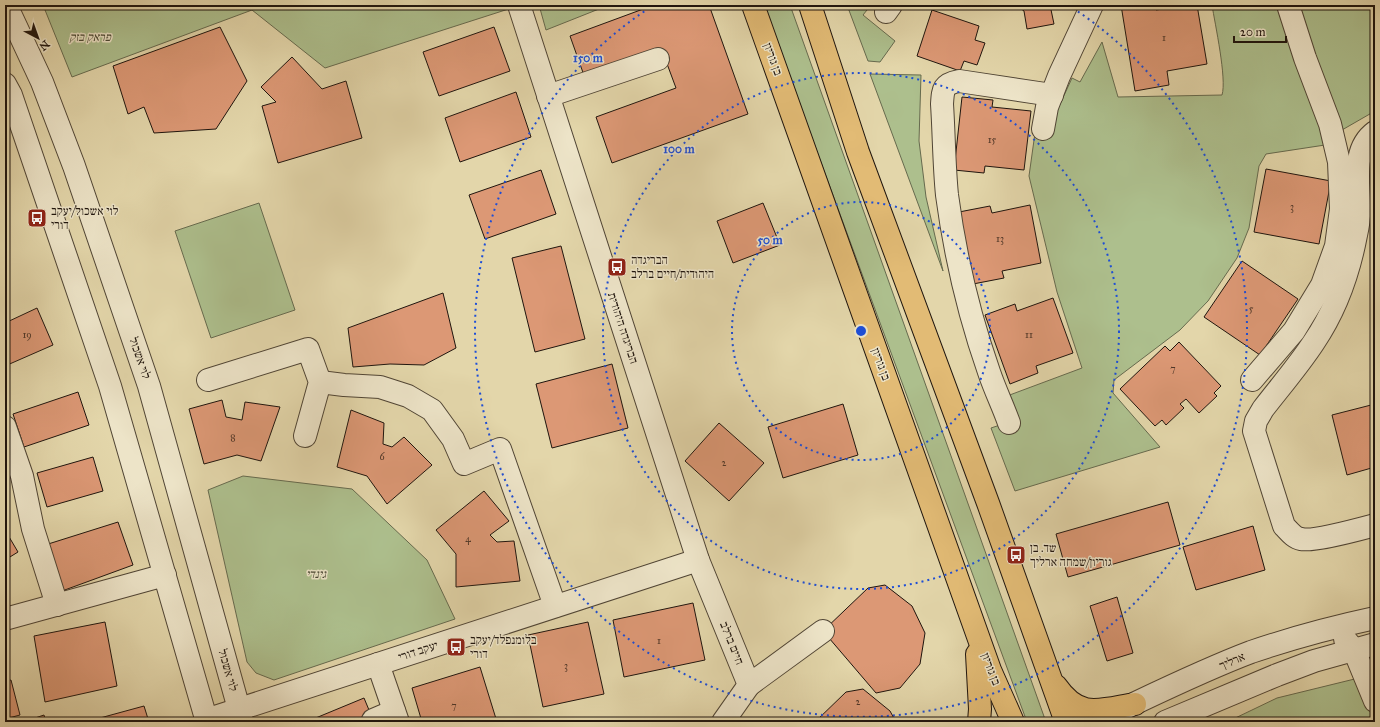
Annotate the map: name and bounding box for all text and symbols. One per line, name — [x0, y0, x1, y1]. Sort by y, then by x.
north arrow — [18, 18, 58, 58]
scale bar — [1234, 18, 1286, 44]
text: 20 m — [1240, 25, 1266, 39]
park label: פראק בזק — [69, 30, 112, 44]
house number: 1 — [1162, 32, 1166, 44]
text: N — [36, 37, 52, 54]
street label: בן גוריון — [761, 41, 785, 77]
text: 150 m — [573, 51, 604, 65]
house number: 15 — [988, 134, 997, 146]
text: 100 m — [663, 142, 696, 156]
house number: 3 — [1290, 201, 1294, 213]
place label: לוי אשכול/יעקב דורי — [51, 204, 119, 232]
bus stop icon: לוי אשכול/יעקב דורי — [26, 207, 48, 229]
text: 50 m — [757, 233, 784, 247]
house number: 13 — [996, 233, 1004, 245]
place label: הבריגדה היהודית/חיים ברלב — [631, 253, 714, 281]
bus stop icon: הבריגדה היהודית/חיים ברלב — [606, 256, 628, 278]
street label: הבריגדה היהודית — [605, 291, 641, 365]
house number: 5 — [1249, 303, 1254, 315]
centre of rings — [854, 324, 868, 338]
house number: 19 — [22, 329, 32, 341]
house number: 11 — [1025, 329, 1033, 341]
street label: לוי אשכול — [126, 335, 154, 381]
street label: בן גוריון — [869, 346, 893, 382]
house number: 7 — [1170, 363, 1176, 375]
house number: 8 — [230, 432, 236, 444]
house number: 6 — [379, 451, 385, 463]
house number: 2 — [722, 457, 727, 469]
house number: 4 — [465, 533, 471, 545]
place label: שד. בן גוריון/שמחה ארליך — [1030, 541, 1112, 569]
bus stop icon: שד. בן גוריון/שמחה ארליך — [1005, 544, 1027, 566]
park label: גינדי — [306, 567, 327, 581]
street label: חיים ברלב — [717, 619, 747, 667]
place label: בלומנפלד/יעקב דורי — [470, 633, 537, 661]
house number: 1 — [657, 635, 661, 647]
bus stop icon: בלומנפלד/יעקב דורי — [445, 636, 467, 658]
street label: יעקב דורי — [396, 638, 440, 664]
street label: לוי אשכול — [215, 647, 241, 693]
street label: ארליך — [1217, 649, 1247, 673]
street label: בן גוריון — [978, 651, 1004, 687]
house number: 3 — [564, 660, 568, 672]
house number: 2 — [856, 696, 861, 708]
house number: 7 — [451, 700, 457, 712]

